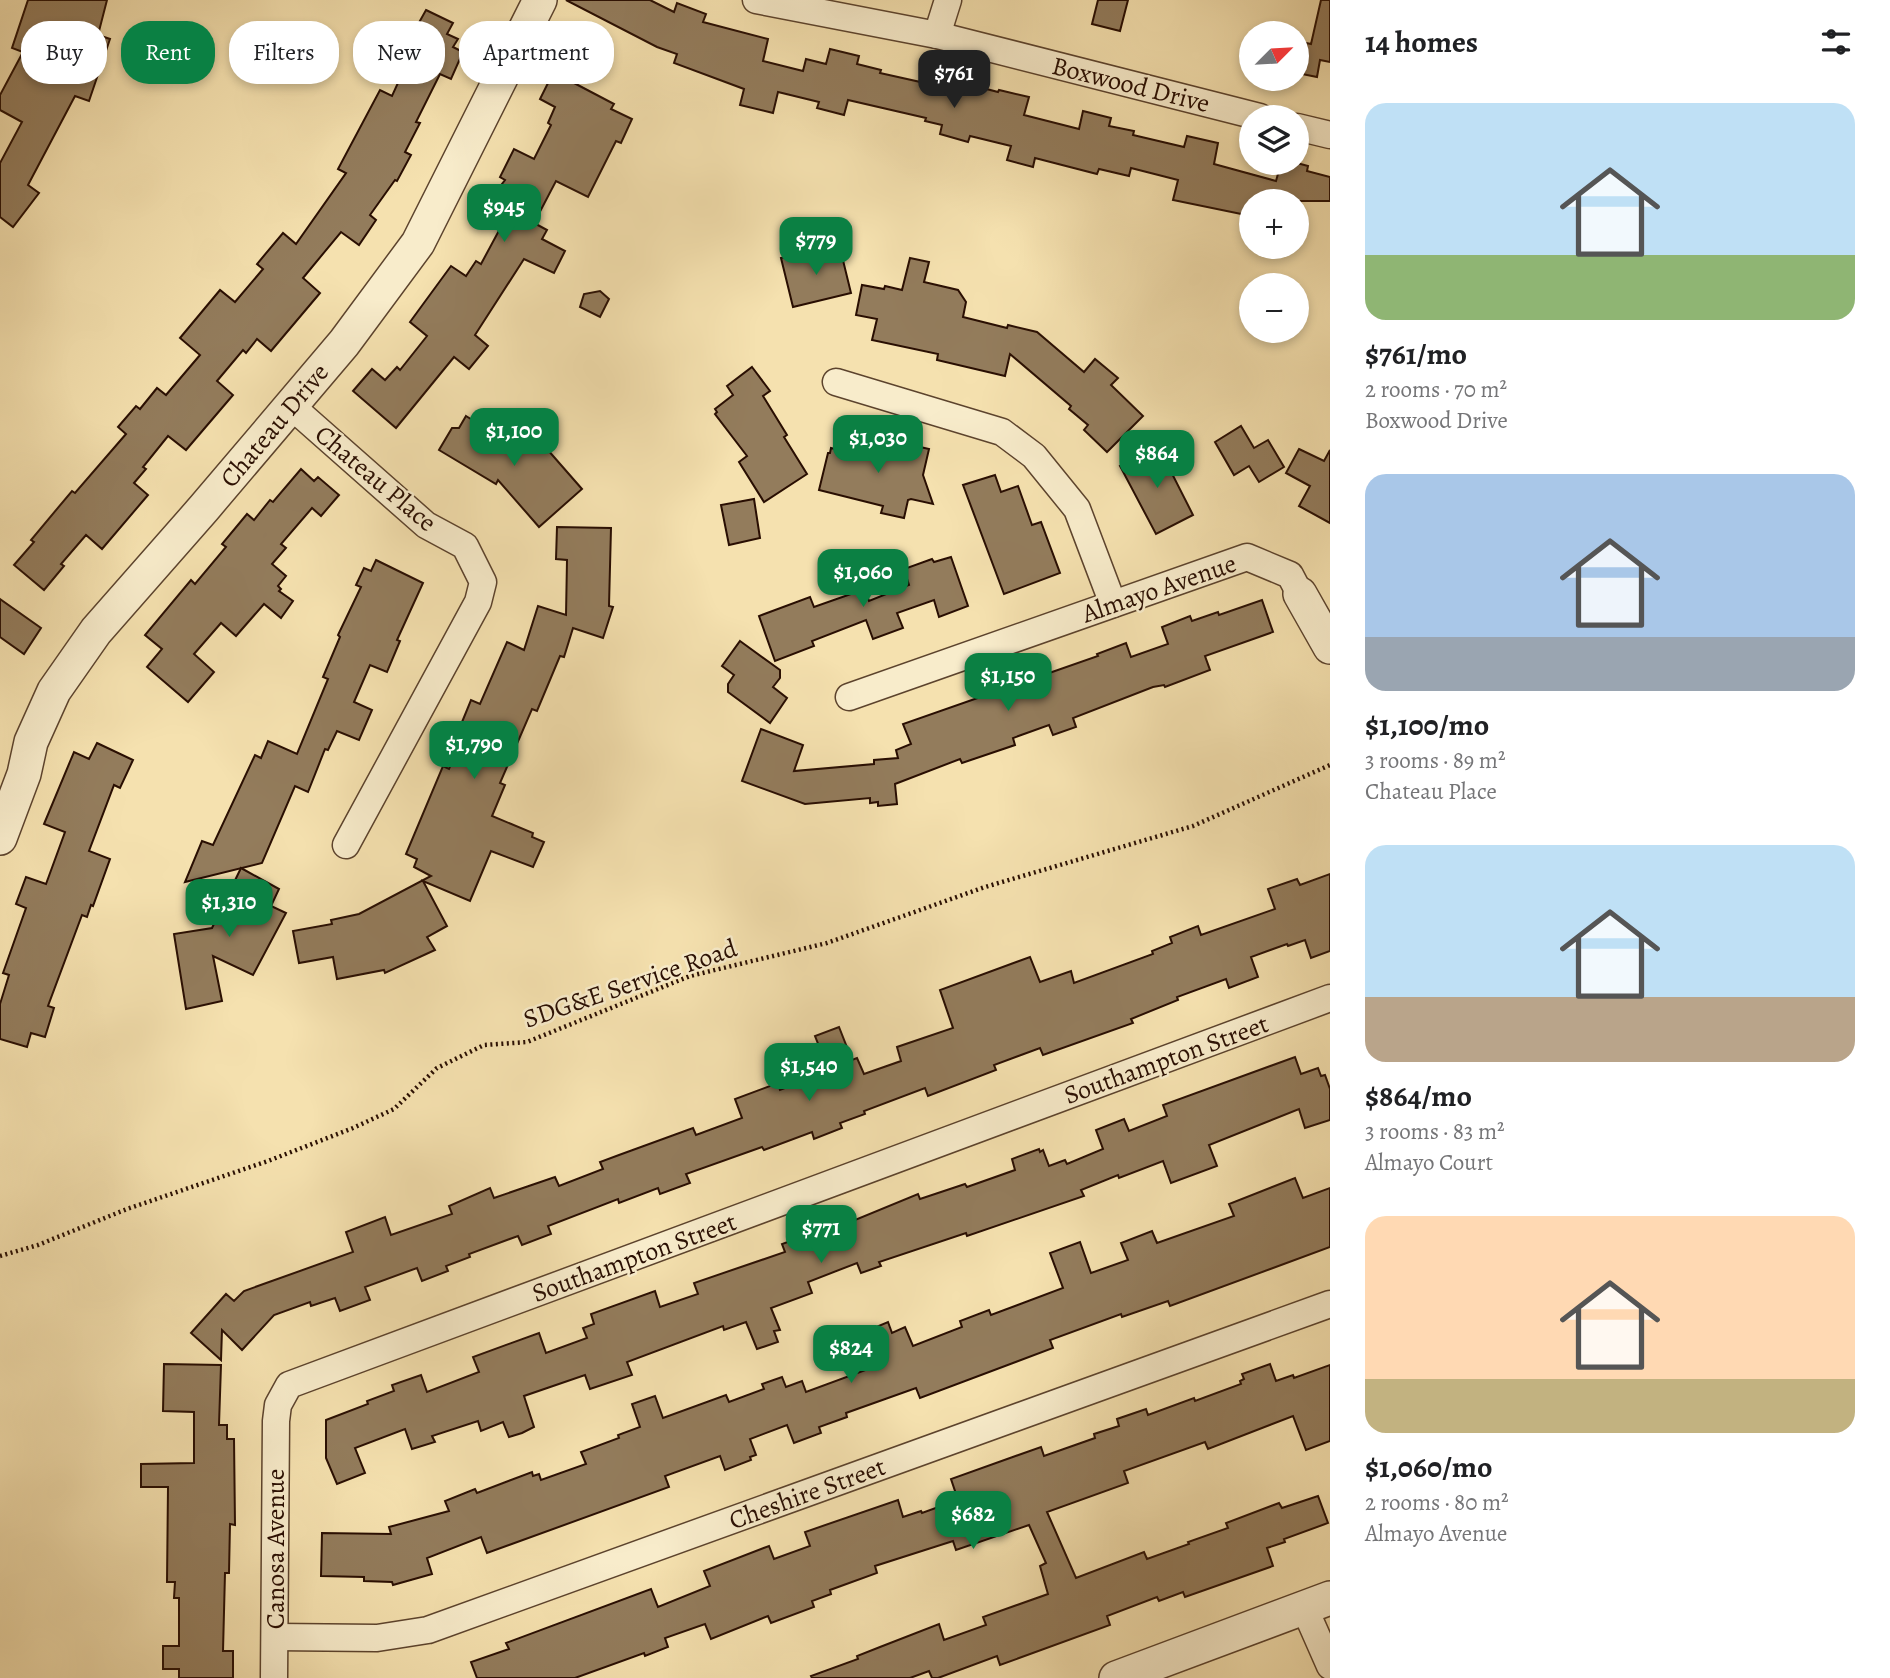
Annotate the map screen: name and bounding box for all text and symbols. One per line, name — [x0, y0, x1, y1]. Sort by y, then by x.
chip: Buy — [21, 21, 107, 84]
chip: Rent — [121, 21, 215, 84]
chip: Filters — [229, 21, 339, 84]
chip: New — [353, 21, 445, 84]
chip: Apartment — [459, 21, 614, 84]
north arrow — [1239, 21, 1309, 91]
map controls — [1239, 21, 1309, 343]
text: 14 homes — [1365, 22, 1478, 62]
icon: filters — [1817, 23, 1855, 61]
street label: Boxwood Drive — [1048, 48, 1213, 121]
pin: $761 — [913, 50, 995, 110]
text: $761 — [934, 57, 974, 88]
button: layers — [1239, 105, 1309, 175]
icon: home — [1547, 149, 1673, 275]
pin: $945 — [463, 184, 545, 244]
button: + — [1239, 189, 1309, 259]
text: $945 — [483, 191, 525, 222]
pin: $779 — [775, 218, 857, 277]
text: $779 — [795, 224, 837, 255]
button: − — [1239, 273, 1309, 343]
text: $761/mo — [1365, 334, 1467, 374]
street label: Chateau Drive — [212, 356, 337, 495]
text: 2 rooms · 70 m² — [1365, 374, 1507, 405]
text: Boxwood Drive — [1365, 405, 1508, 436]
pin: $1,100 — [457, 408, 571, 468]
text: $1,100 — [486, 415, 542, 446]
pin: $1,030 — [821, 416, 935, 475]
street label: Chateau Place — [307, 417, 444, 540]
text: $1,030 — [849, 422, 907, 453]
pin: $864 — [1116, 430, 1198, 490]
text: $864 — [1135, 437, 1179, 468]
icon: home — [1547, 520, 1673, 646]
street label: Almayo Avenue — [1076, 546, 1241, 632]
pin: $1,060 — [806, 550, 920, 609]
text: $1,060 — [833, 556, 893, 587]
pin: $1,150 — [951, 654, 1065, 713]
text: $1,150 — [981, 660, 1035, 691]
text: $1,100/mo — [1365, 705, 1489, 745]
pin: $1,790 — [417, 722, 531, 781]
text: $1,790 — [445, 728, 503, 759]
text: 3 rooms · 89 m² — [1365, 745, 1506, 776]
text: Chateau Place — [1365, 776, 1497, 807]
pin: $1,310 — [172, 880, 286, 939]
text: $1,310 — [202, 886, 256, 917]
icon: home — [1547, 891, 1673, 1017]
street label: SDG&E Service Road — [519, 930, 742, 1036]
street label: Southampton Street — [1059, 1006, 1274, 1113]
pin: $1,540 — [752, 1044, 866, 1103]
text: $1,540 — [780, 1050, 838, 1081]
text: $864/mo — [1365, 1076, 1472, 1116]
text: 3 rooms · 83 m² — [1365, 1116, 1505, 1147]
text: Almayo Court — [1365, 1147, 1493, 1178]
street label: Southampton Street — [527, 1204, 742, 1311]
pin: $771 — [780, 1206, 862, 1265]
text: $771 — [802, 1212, 840, 1243]
icon: home — [1547, 1262, 1673, 1388]
pin: $824 — [810, 1326, 892, 1385]
text: $824 — [829, 1332, 873, 1363]
text: $1,060/mo — [1365, 1447, 1492, 1487]
street label: Cheshire Street — [724, 1449, 891, 1538]
street label: Canosa Avenue — [258, 1469, 293, 1629]
text: 2 rooms · 80 m² — [1365, 1487, 1509, 1518]
pin: $682 — [932, 1492, 1014, 1551]
text: $682 — [951, 1498, 995, 1529]
text: Almayo Avenue — [1365, 1518, 1507, 1549]

